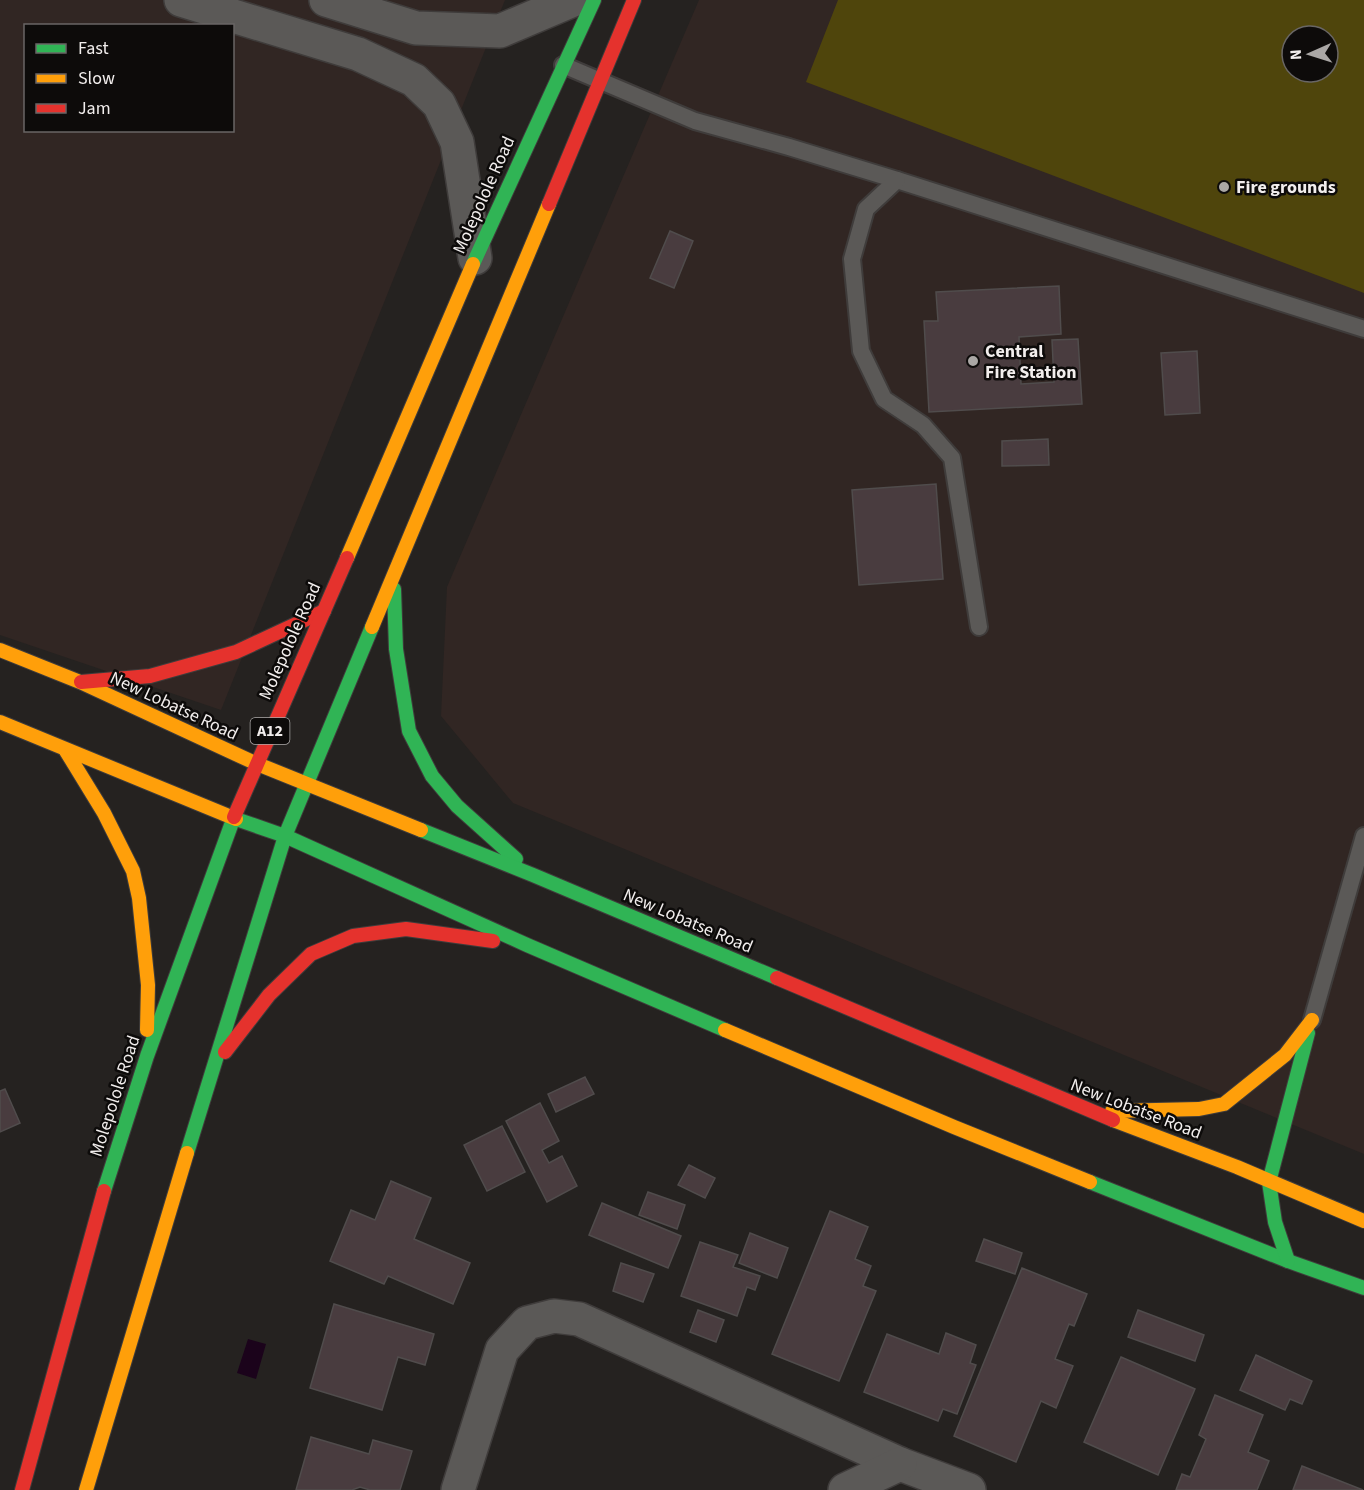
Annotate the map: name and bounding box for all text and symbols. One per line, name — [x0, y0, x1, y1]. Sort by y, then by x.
legend — [24, 24, 234, 132]
north arrow — [1280, 24, 1340, 84]
text: Fast — [78, 36, 109, 61]
text: N — [1285, 49, 1307, 61]
text: Slow — [78, 66, 115, 91]
text: Jam — [78, 96, 111, 121]
street label: Molepolole Road — [447, 132, 521, 258]
place label: Fire grounds — [1236, 175, 1336, 200]
marker: Fire grounds — [1217, 180, 1231, 194]
place label: Central Fire Station — [985, 339, 1077, 385]
marker: Central Fire Station — [966, 354, 980, 368]
street label: Molepolole Road — [253, 578, 327, 704]
street label: New Lobatse Road — [106, 665, 242, 747]
road number: A12 — [250, 718, 290, 744]
street label: New Lobatse Road — [619, 882, 757, 960]
street label: Molepolole Road — [84, 1032, 146, 1160]
street label: New Lobatse Road — [1067, 1072, 1205, 1146]

